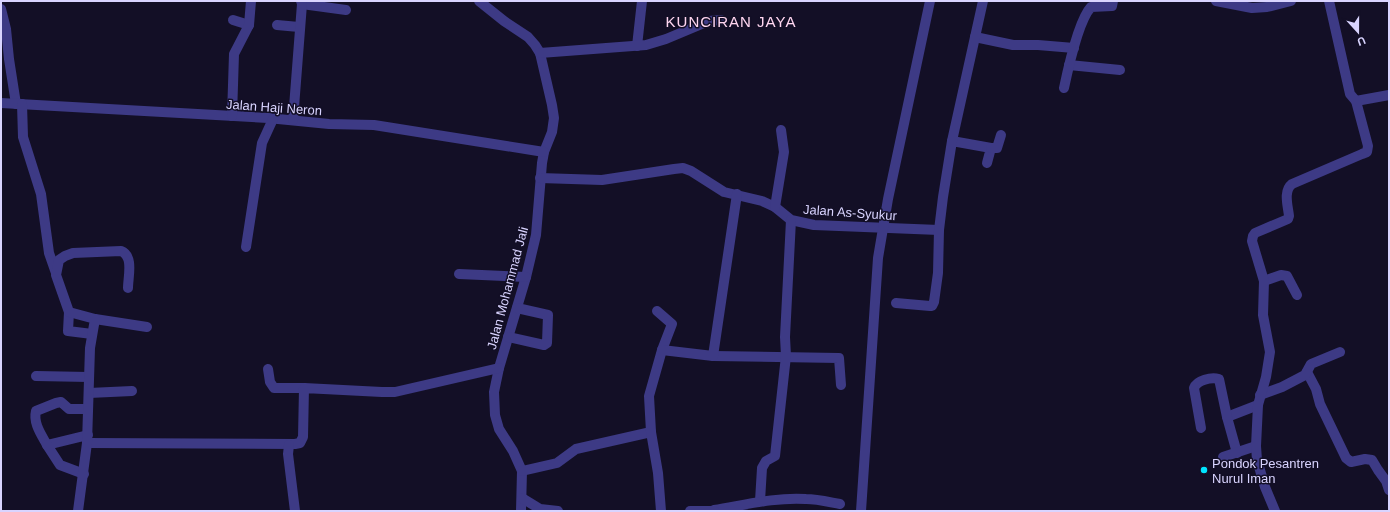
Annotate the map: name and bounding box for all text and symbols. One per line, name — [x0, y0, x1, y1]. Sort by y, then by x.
north arrow — [1338, 12, 1378, 52]
district label: KUNCIRAN JAYA — [666, 13, 796, 30]
text: U — [1356, 34, 1367, 48]
street label: Jalan Haji Neron — [226, 97, 322, 118]
street label: Jalan As-Syukur — [803, 202, 898, 223]
street label: Jalan Mohammad Jali — [484, 225, 531, 351]
place label: Pondok Pesantren Nurul Iman — [1212, 456, 1319, 486]
marker: Pondok Pesantren Nurul Iman — [1199, 465, 1209, 475]

